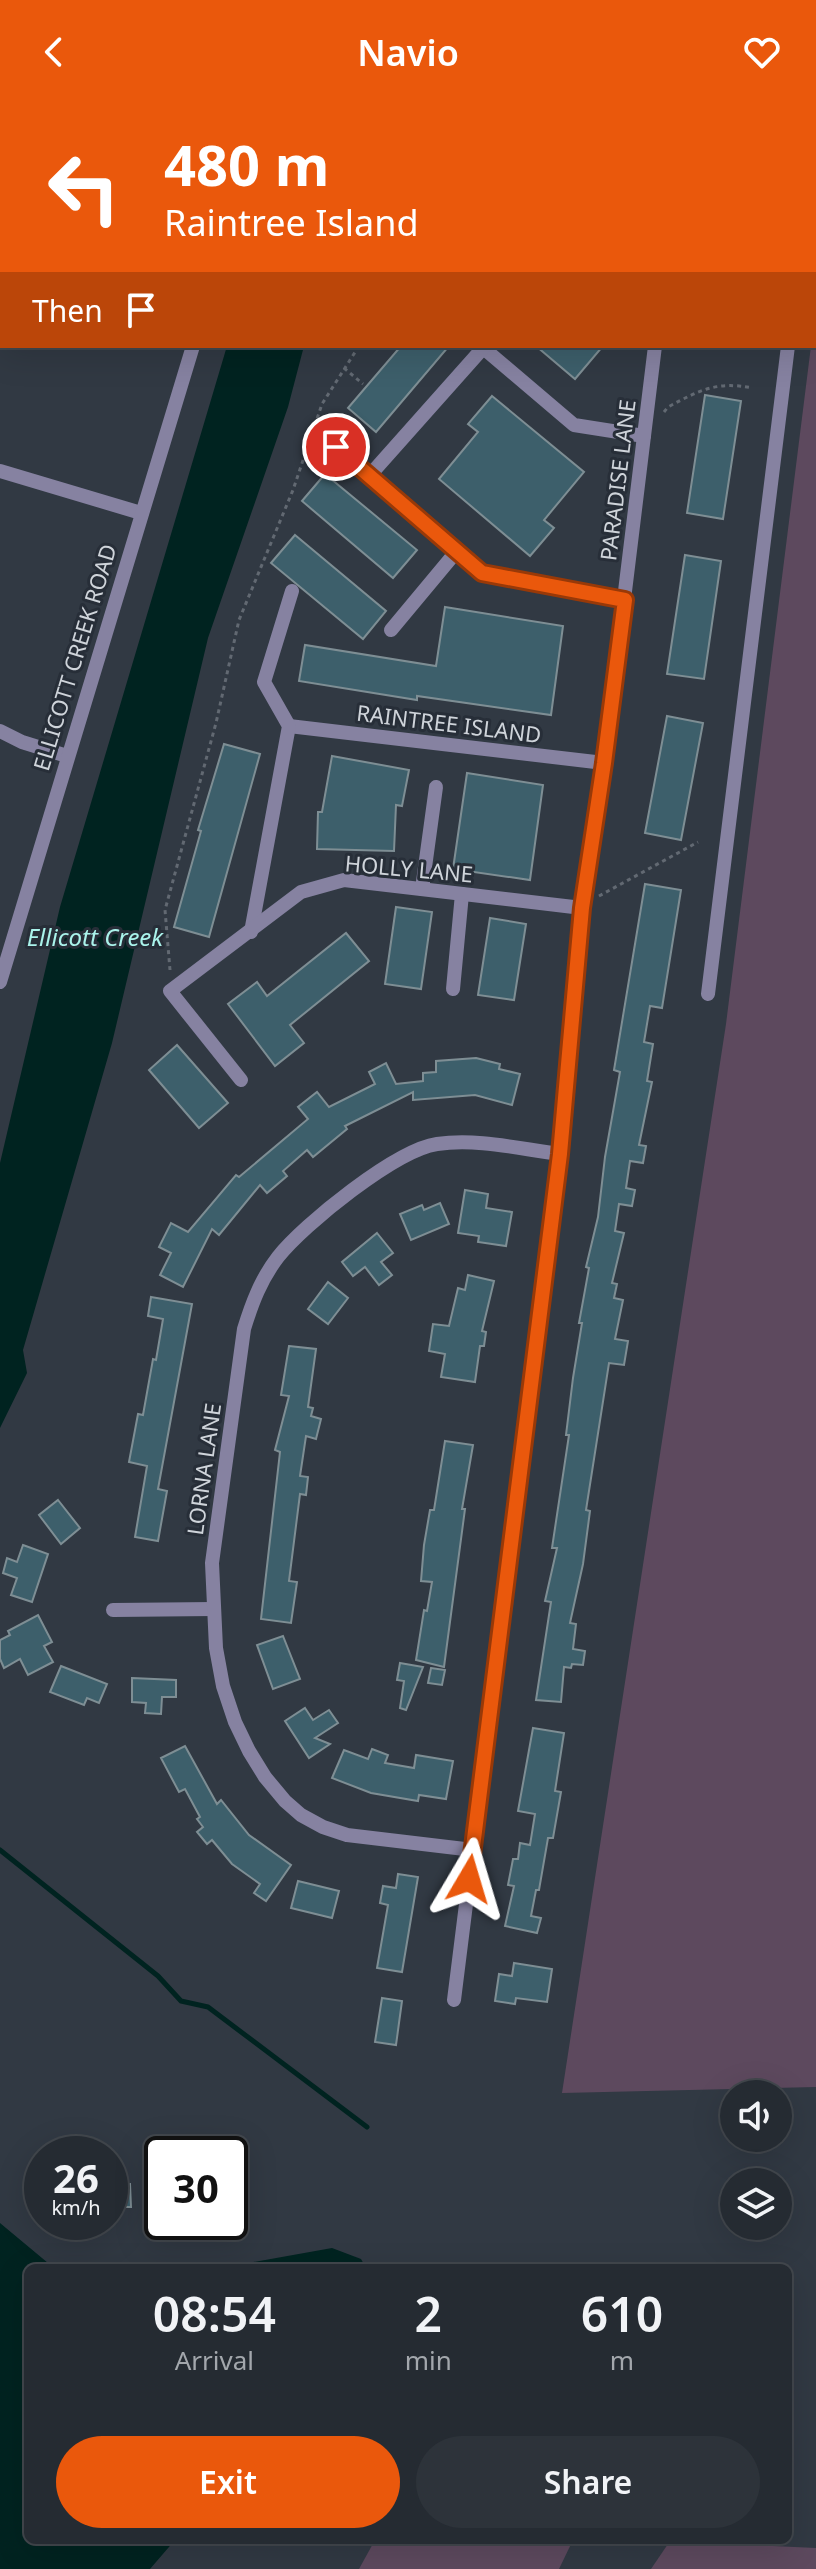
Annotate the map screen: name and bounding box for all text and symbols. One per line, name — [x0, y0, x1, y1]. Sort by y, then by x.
text: Navio — [357, 28, 459, 77]
icon: back — [32, 30, 76, 74]
icon: heart — [740, 30, 784, 74]
text: 480 m — [164, 126, 329, 202]
icon: left — [32, 136, 136, 240]
text: Raintree Island — [164, 198, 419, 247]
icon: arrive — [119, 288, 163, 332]
text: Then — [32, 290, 103, 331]
street label: PARADISE LANE — [592, 398, 642, 562]
pin — [302, 413, 370, 481]
icon: arrive — [314, 425, 358, 469]
street label: ELLICOTT CREEK ROAD — [25, 540, 123, 774]
street label: RAINTREE ISLAND — [355, 697, 543, 749]
street label: HOLLY LANE — [344, 847, 474, 889]
water label: Ellicott Creek — [27, 920, 164, 953]
street label: LORNA LANE — [179, 1401, 227, 1537]
position arrow — [427, 1837, 511, 1921]
map controls — [720, 2080, 792, 2240]
button: sound — [720, 2080, 792, 2152]
speed limit sign: 30 — [144, 2136, 248, 2240]
text: 26 — [53, 2150, 99, 2205]
button: layers — [720, 2168, 792, 2240]
text: km/h — [51, 2194, 101, 2221]
text: 08:54 — [153, 2281, 276, 2346]
text: 2 — [415, 2281, 442, 2346]
text: 610 — [581, 2281, 663, 2346]
text: Arrival — [175, 2342, 254, 2378]
text: min — [405, 2342, 452, 2378]
text: m — [610, 2342, 634, 2378]
button: Exit — [56, 2436, 400, 2528]
button: Share — [416, 2436, 760, 2528]

